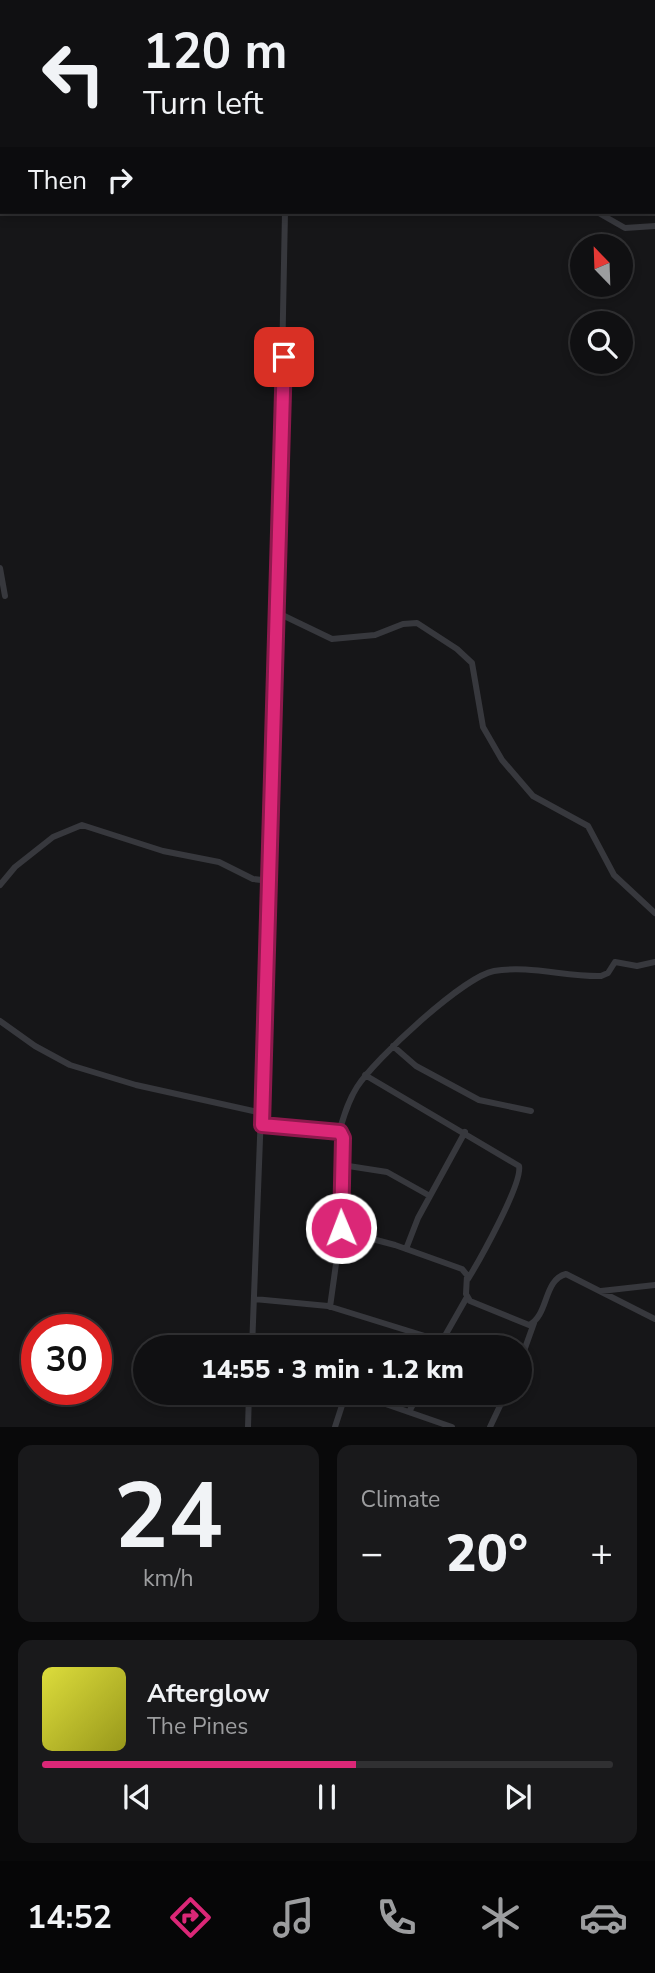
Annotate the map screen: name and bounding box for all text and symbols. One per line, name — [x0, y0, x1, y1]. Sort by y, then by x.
text: 120 m — [143, 18, 287, 85]
icon: left — [28, 28, 119, 119]
text: Turn left — [143, 82, 263, 125]
icon: right — [101, 161, 139, 199]
text: Then — [28, 163, 87, 198]
north arrow — [570, 234, 634, 298]
map controls — [570, 234, 633, 374]
button: search — [570, 311, 633, 374]
pin — [254, 327, 314, 387]
icon: arrive — [265, 338, 303, 376]
position arrow — [304, 1191, 378, 1265]
speed limit sign: 30 — [21, 1314, 112, 1405]
text: 14:55 · 3 min · 1.2 km — [201, 1352, 464, 1387]
text: 24 — [114, 1455, 223, 1579]
text: Climate — [361, 1484, 440, 1515]
text: 20° — [446, 1518, 528, 1589]
text: − — [361, 1528, 383, 1579]
text: + — [590, 1528, 613, 1579]
text: km/h — [143, 1563, 194, 1594]
text: Afterglow — [147, 1676, 270, 1711]
text: The Pines — [147, 1711, 248, 1742]
icon: previous — [118, 1778, 156, 1816]
icon: pause — [308, 1778, 346, 1816]
icon: next — [499, 1778, 537, 1816]
icon: directions — [166, 1893, 215, 1942]
icon: music — [269, 1893, 318, 1942]
icon: phone — [372, 1893, 421, 1942]
icon: climate — [476, 1893, 525, 1942]
icon: car — [579, 1893, 628, 1942]
text: 14:52 — [27, 1896, 112, 1939]

